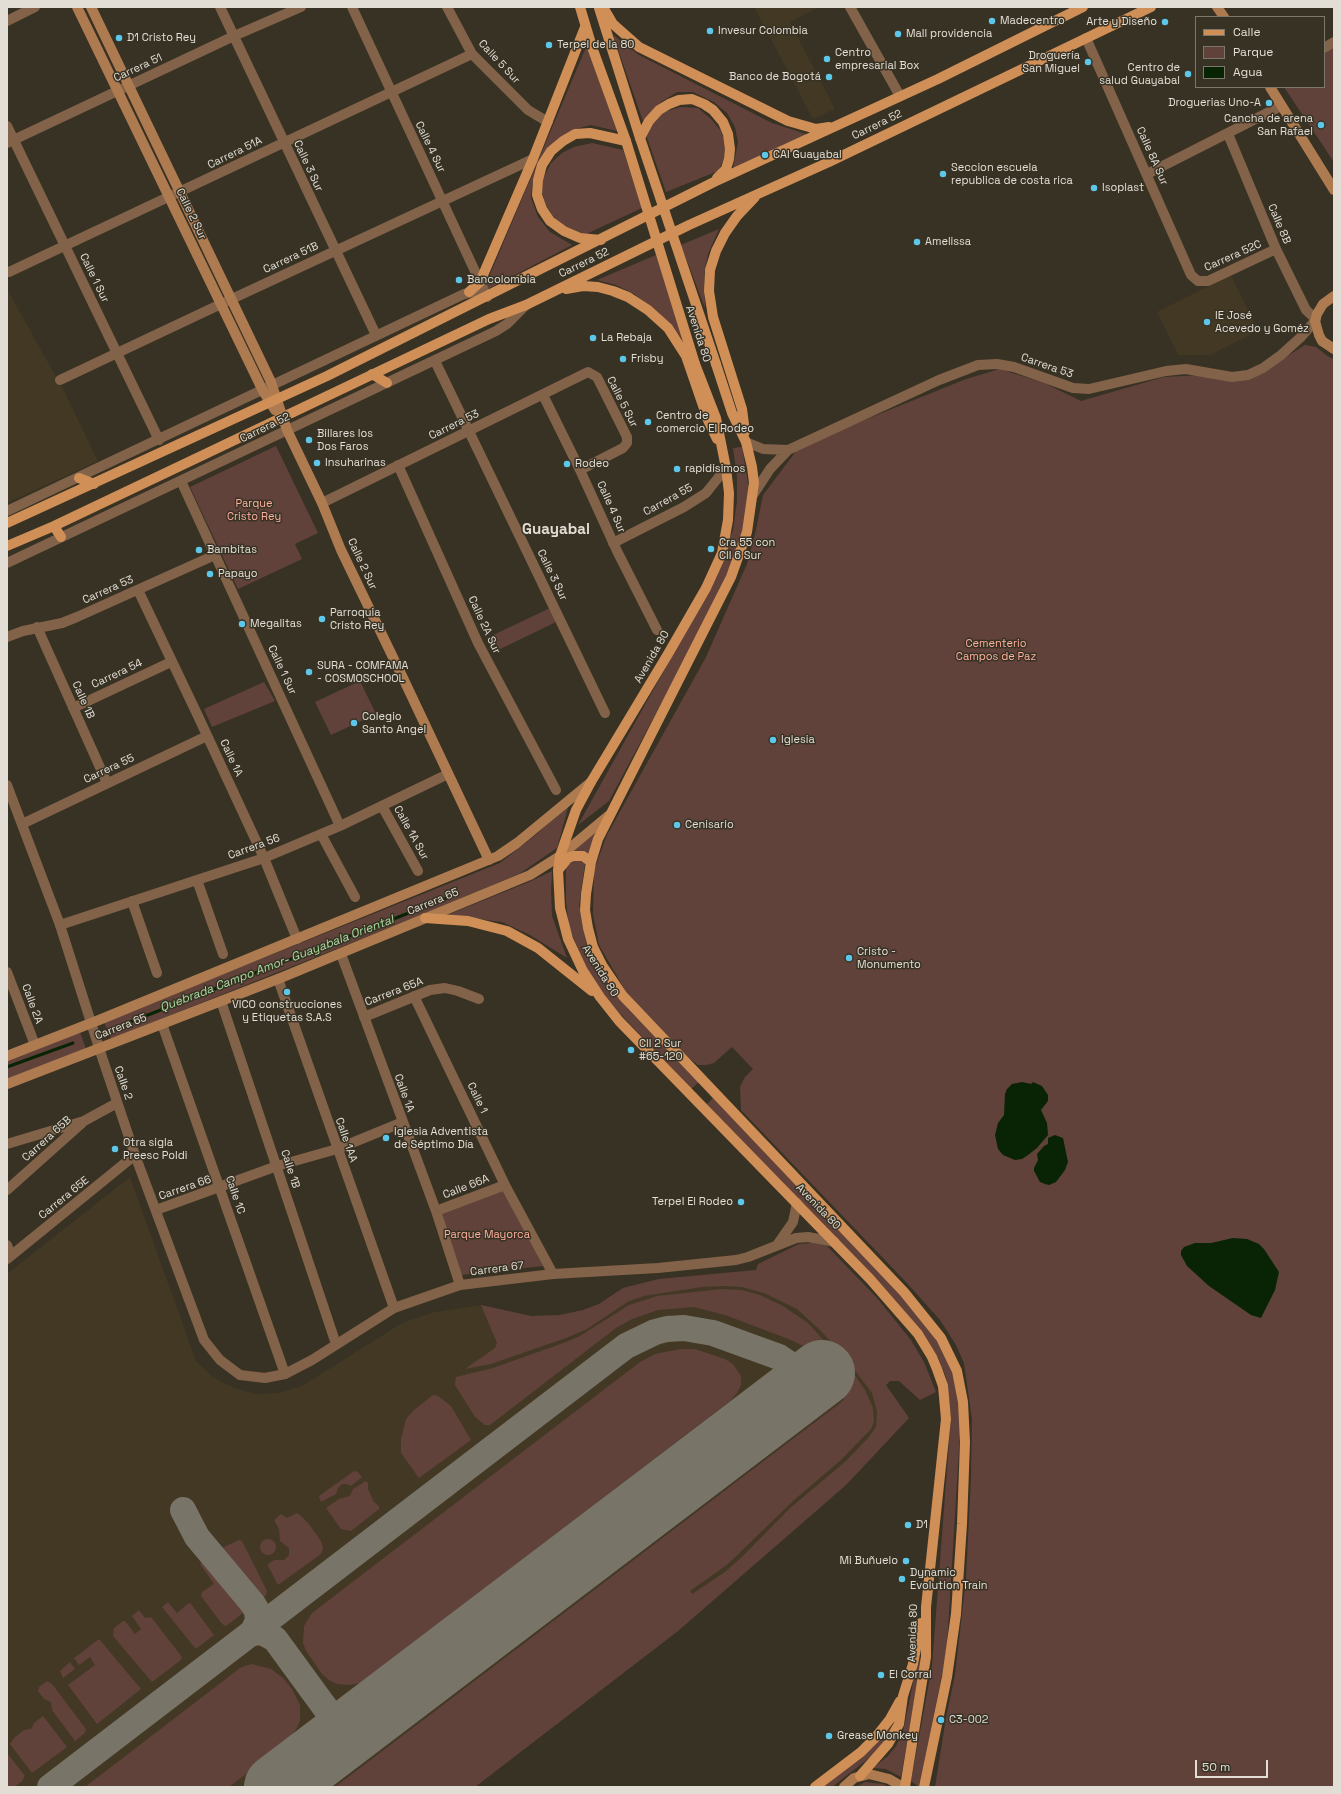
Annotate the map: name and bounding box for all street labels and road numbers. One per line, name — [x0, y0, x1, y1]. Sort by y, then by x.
street label: Calle 5 Sur — [475, 37, 523, 87]
street label: Carrera 51 — [112, 51, 164, 85]
street label: Carrera 52 — [850, 107, 904, 143]
street label: Calle 4 Sur — [412, 119, 448, 175]
street label: Calle 8A Sur — [1133, 125, 1171, 187]
street label: Carrera 51A — [206, 134, 264, 172]
street label: Calle 3 Sur — [290, 138, 326, 194]
street label: Calle 2 Sur — [173, 186, 209, 242]
street label: Calle 8B — [1265, 202, 1293, 246]
street label: Carrera 52C — [1202, 238, 1264, 274]
street label: Carrera 51B — [261, 239, 321, 277]
street label: Carrera 52 — [557, 245, 611, 281]
street label: Calle 1 Sur — [76, 251, 112, 305]
street label: Avenida 80 — [683, 304, 713, 364]
street label: Carrera 53 — [1019, 351, 1075, 381]
street label: Calle 5 Sur — [604, 374, 640, 430]
street label: Carrera 53 — [427, 407, 481, 443]
street label: Carrera 52 — [238, 410, 292, 446]
street label: Calle 4 Sur — [594, 479, 628, 535]
street label: Carrera 55 — [641, 481, 695, 519]
street label: Calle 2 Sur — [344, 536, 380, 592]
street label: Calle 3 Sur — [534, 547, 570, 603]
street label: Carrera 53 — [80, 573, 136, 607]
street label: Calle 2A Sur — [465, 594, 503, 656]
street label: Avenida 80 — [632, 628, 672, 686]
street label: Calle 1 Sur — [265, 643, 299, 697]
street label: Carrera 54 — [89, 656, 145, 692]
street label: Calle 1B — [69, 679, 97, 721]
street label: Calle 1A — [217, 737, 245, 779]
street label: Carrera 55 — [82, 752, 136, 786]
street label: Calle 1A Sur — [391, 804, 431, 862]
street label: Carrera 56 — [226, 831, 282, 863]
street label: Carrera 65 — [405, 886, 461, 918]
street label: Avenida 80 — [579, 943, 621, 999]
street label: Carrera 65A — [363, 975, 425, 1009]
street label: Calle 2A — [19, 982, 45, 1026]
street label: Carrera 65 — [93, 1011, 149, 1043]
street label: Calle 2 — [111, 1064, 135, 1102]
street label: Calle 1A — [391, 1072, 417, 1114]
street label: Calle 1 — [464, 1080, 490, 1116]
street label: Carrera 65B — [20, 1113, 74, 1165]
street label: Calle 1AA — [332, 1116, 360, 1164]
street label: Calle 1B — [278, 1148, 302, 1190]
street label: Calle 66A — [441, 1172, 491, 1202]
street label: Carrera 66 — [157, 1173, 213, 1203]
street label: Carrera 65E — [36, 1174, 92, 1222]
street label: Calle 1C — [222, 1174, 248, 1216]
street label: Avenida 80 — [793, 1181, 843, 1233]
street label: Carrera 67 — [469, 1259, 525, 1279]
street label: Avenida 80 — [905, 1604, 921, 1662]

